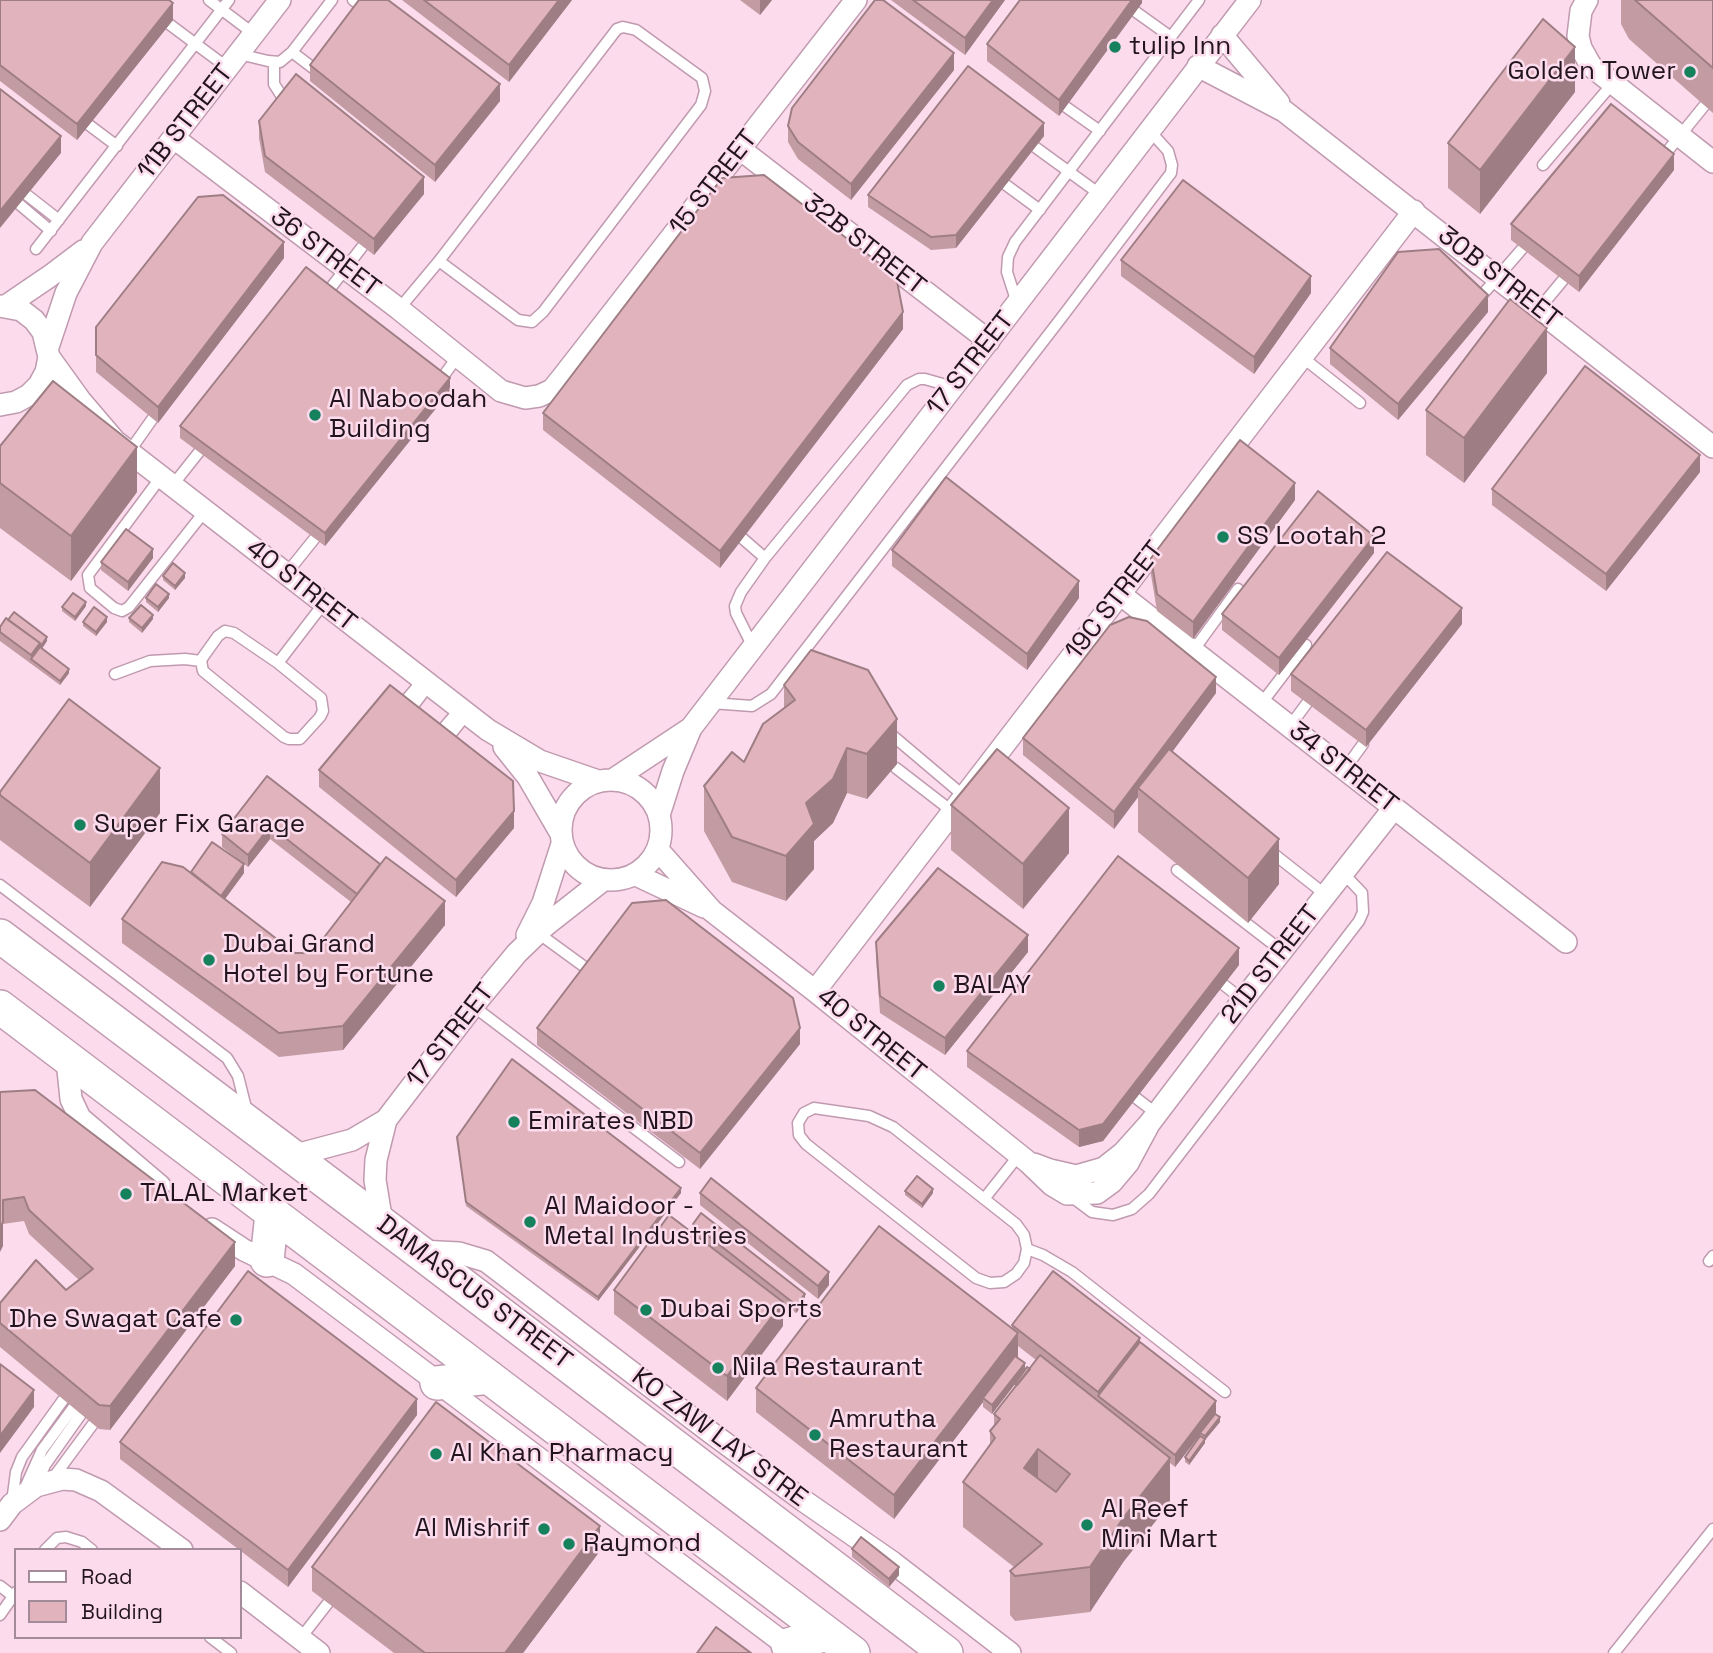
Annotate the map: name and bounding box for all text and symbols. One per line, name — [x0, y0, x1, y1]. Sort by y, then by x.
place label: tulip Inn — [1129, 31, 1231, 63]
marker: tulip Inn — [1107, 39, 1123, 55]
place label: Golden Tower — [1507, 56, 1676, 88]
street label: 11B STREET — [132, 58, 240, 186]
marker: Golden Tower — [1682, 64, 1698, 80]
street label: 15 STREET — [663, 124, 765, 242]
street label: 32B STREET — [797, 188, 931, 302]
street label: 36 STREET — [264, 202, 386, 304]
street label: 30B STREET — [1431, 220, 1567, 336]
street label: 17 STREET — [921, 306, 1021, 422]
place label: Al Naboodah Building — [329, 384, 487, 446]
marker: Al Naboodah Building — [307, 407, 323, 423]
place label: SS Lootah 2 — [1237, 521, 1386, 553]
marker: SS Lootah 2 — [1215, 529, 1231, 545]
street label: 40 STREET — [240, 533, 362, 639]
street label: 19C STREET — [1059, 536, 1171, 666]
street label: 34 STREET — [1282, 716, 1404, 820]
place label: Super Fix Garage — [94, 809, 305, 841]
marker: Super Fix Garage — [72, 817, 88, 833]
street label: 21D STREET — [1215, 899, 1327, 1031]
place label: Dubai Grand Hotel by Fortune — [223, 929, 434, 990]
marker: Dubai Grand Hotel by Fortune — [201, 952, 217, 968]
place label: BALAY — [953, 970, 1031, 1002]
street label: 17 STREET — [401, 978, 501, 1094]
marker: BALAY — [931, 978, 947, 994]
street label: 40 STREET — [810, 982, 932, 1088]
place label: Emirates NBD — [528, 1106, 694, 1138]
marker: Emirates NBD — [506, 1114, 522, 1130]
place label: TALAL Market — [140, 1178, 309, 1210]
marker: TALAL Market — [118, 1186, 134, 1202]
place label: Al Maidoor - Metal Industries — [544, 1191, 747, 1252]
street label: DAMASCUS STREET — [370, 1209, 578, 1377]
marker: Al Maidoor - Metal Industries — [522, 1214, 538, 1230]
place label: Dubai Sports — [660, 1294, 822, 1326]
marker: Dubai Sports — [638, 1302, 654, 1318]
place label: Dhe Swagat Cafe — [9, 1304, 222, 1336]
marker: Dhe Swagat Cafe — [228, 1312, 244, 1328]
place label: Nila Restaurant — [732, 1352, 923, 1384]
marker: Nila Restaurant — [710, 1360, 726, 1376]
street label: KO ZAW LAY STRE — [625, 1362, 813, 1514]
place label: Amrutha Restaurant — [829, 1404, 968, 1466]
marker: Amrutha Restaurant — [807, 1427, 823, 1443]
place label: Al Khan Pharmacy — [450, 1438, 674, 1470]
marker: Al Khan Pharmacy — [428, 1446, 444, 1462]
place label: Al Reef Mini Mart — [1101, 1494, 1218, 1556]
place label: Al Mishrif — [414, 1513, 530, 1545]
marker: Al Reef Mini Mart — [1079, 1517, 1095, 1533]
marker: Al Mishrif — [536, 1521, 552, 1537]
place label: Raymond — [583, 1528, 701, 1560]
marker: Raymond — [561, 1536, 577, 1552]
legend — [14, 1548, 242, 1639]
text: Road — [81, 1563, 133, 1590]
text: Building — [81, 1598, 163, 1625]

